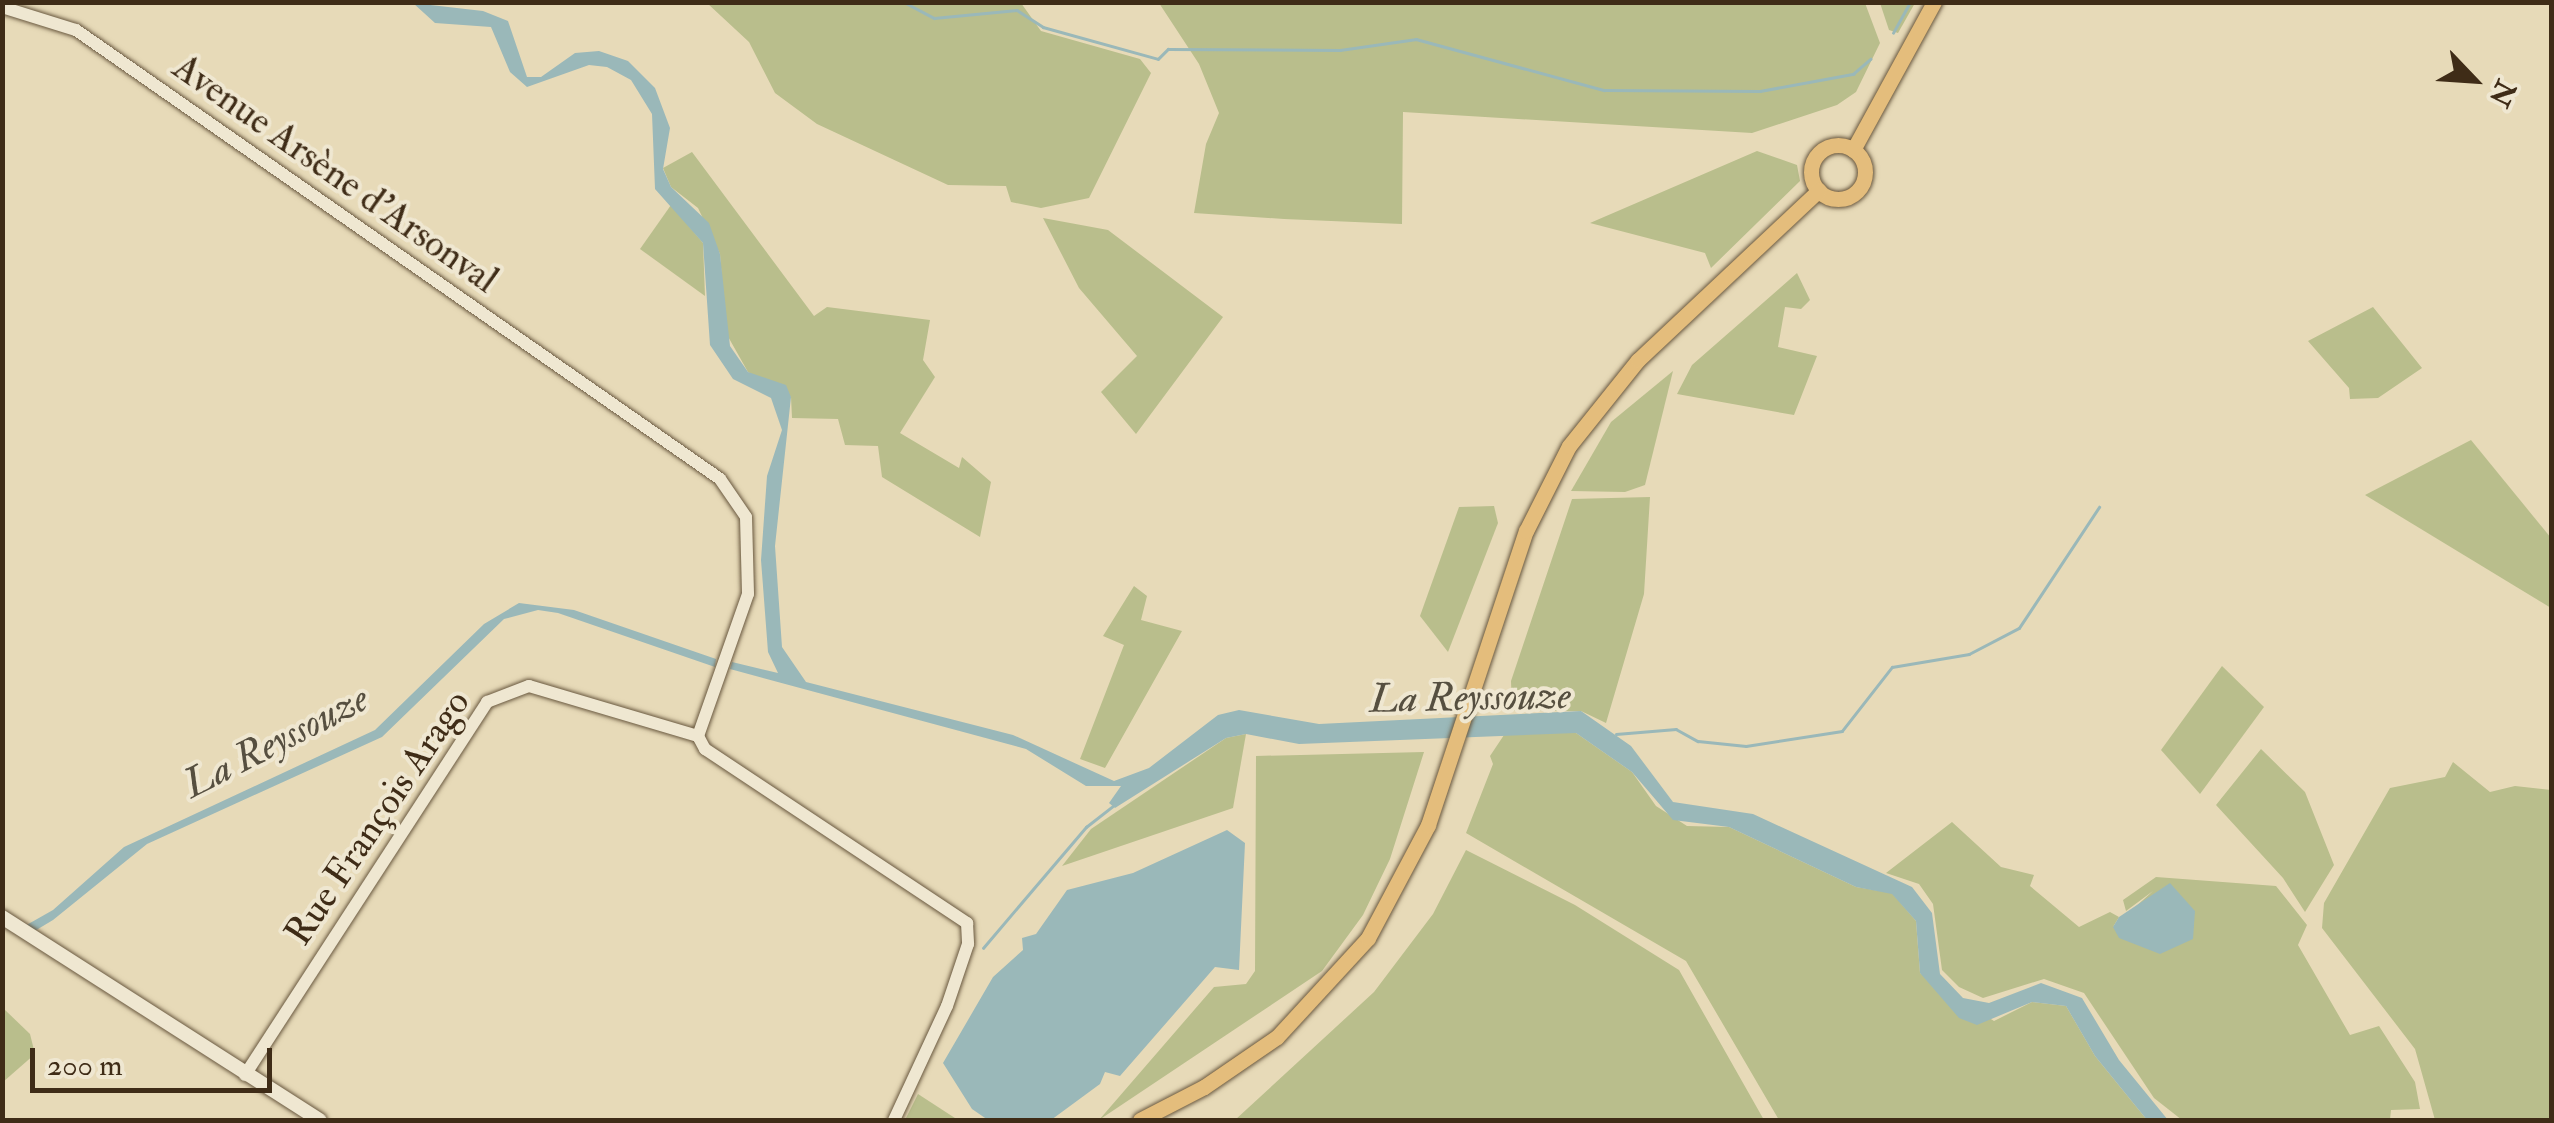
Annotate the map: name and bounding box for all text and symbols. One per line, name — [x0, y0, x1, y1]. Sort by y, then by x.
north arrow — [2424, 30, 2524, 130]
street label: Avenue Arsène d'Arsonval — [164, 45, 506, 303]
text: N — [2480, 74, 2523, 112]
water label: La Reyssouze — [1369, 672, 1571, 724]
water label: La Reyssouze — [176, 675, 376, 809]
street label: Rue François Arago — [276, 682, 480, 954]
scale bar — [35, 1028, 278, 1090]
text: 200 m — [47, 1047, 123, 1084]

